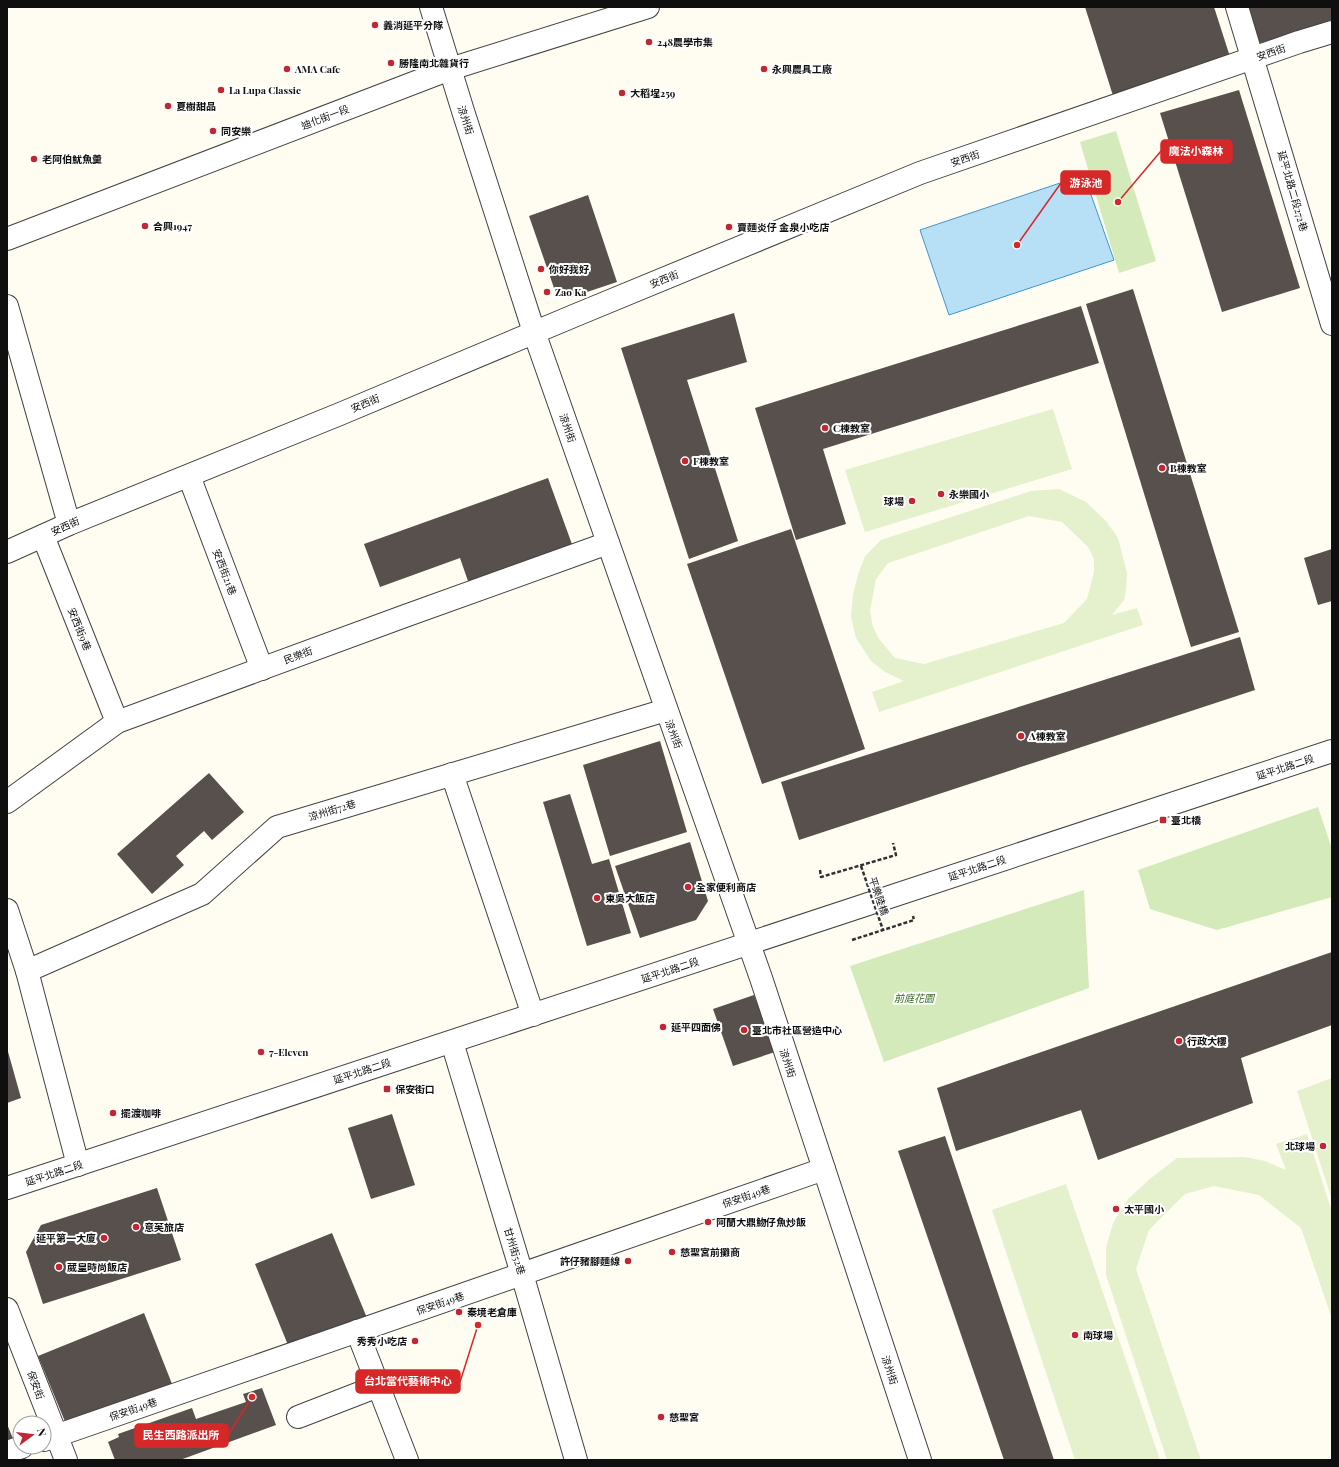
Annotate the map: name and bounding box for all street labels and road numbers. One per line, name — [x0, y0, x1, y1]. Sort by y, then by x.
street label: 安西街 — [1255, 40, 1287, 64]
street label: 迪化街一段 — [299, 102, 351, 132]
street label: 涼州街 — [455, 104, 477, 136]
street label: 安西街 — [949, 146, 981, 170]
street label: 延平北路二段272巷 — [1275, 149, 1311, 233]
street label: 安西街 — [647, 267, 681, 291]
street label: 安西街 — [348, 391, 382, 415]
street label: 涼州街 — [556, 412, 580, 444]
street label: 安西街 — [48, 514, 82, 538]
street label: 安西街21巷 — [210, 547, 240, 597]
street label: 安西街9巷 — [65, 605, 95, 653]
street label: 民樂街 — [282, 643, 314, 667]
street label: 涼州街 — [662, 718, 686, 750]
street label: 延平北路二段 — [1254, 751, 1316, 783]
street label: 涼州街72巷 — [307, 796, 357, 824]
street label: 延平北路二段 — [946, 852, 1008, 884]
street label: 平樂陸橋 — [866, 875, 892, 917]
street label: 延平北路二段 — [639, 954, 701, 986]
street label: 涼州街 — [777, 1047, 799, 1079]
street label: 延平北路二段 — [331, 1055, 393, 1087]
street label: 延平北路二段 — [23, 1157, 85, 1189]
street label: 保安街49巷 — [720, 1181, 772, 1211]
street label: 甘州街52巷 — [501, 1226, 529, 1276]
street label: 保安街49巷 — [414, 1288, 466, 1318]
street label: 涼州街 — [879, 1354, 901, 1386]
street label: 保安街 — [24, 1368, 48, 1402]
street label: 保安街49巷 — [107, 1394, 159, 1424]

